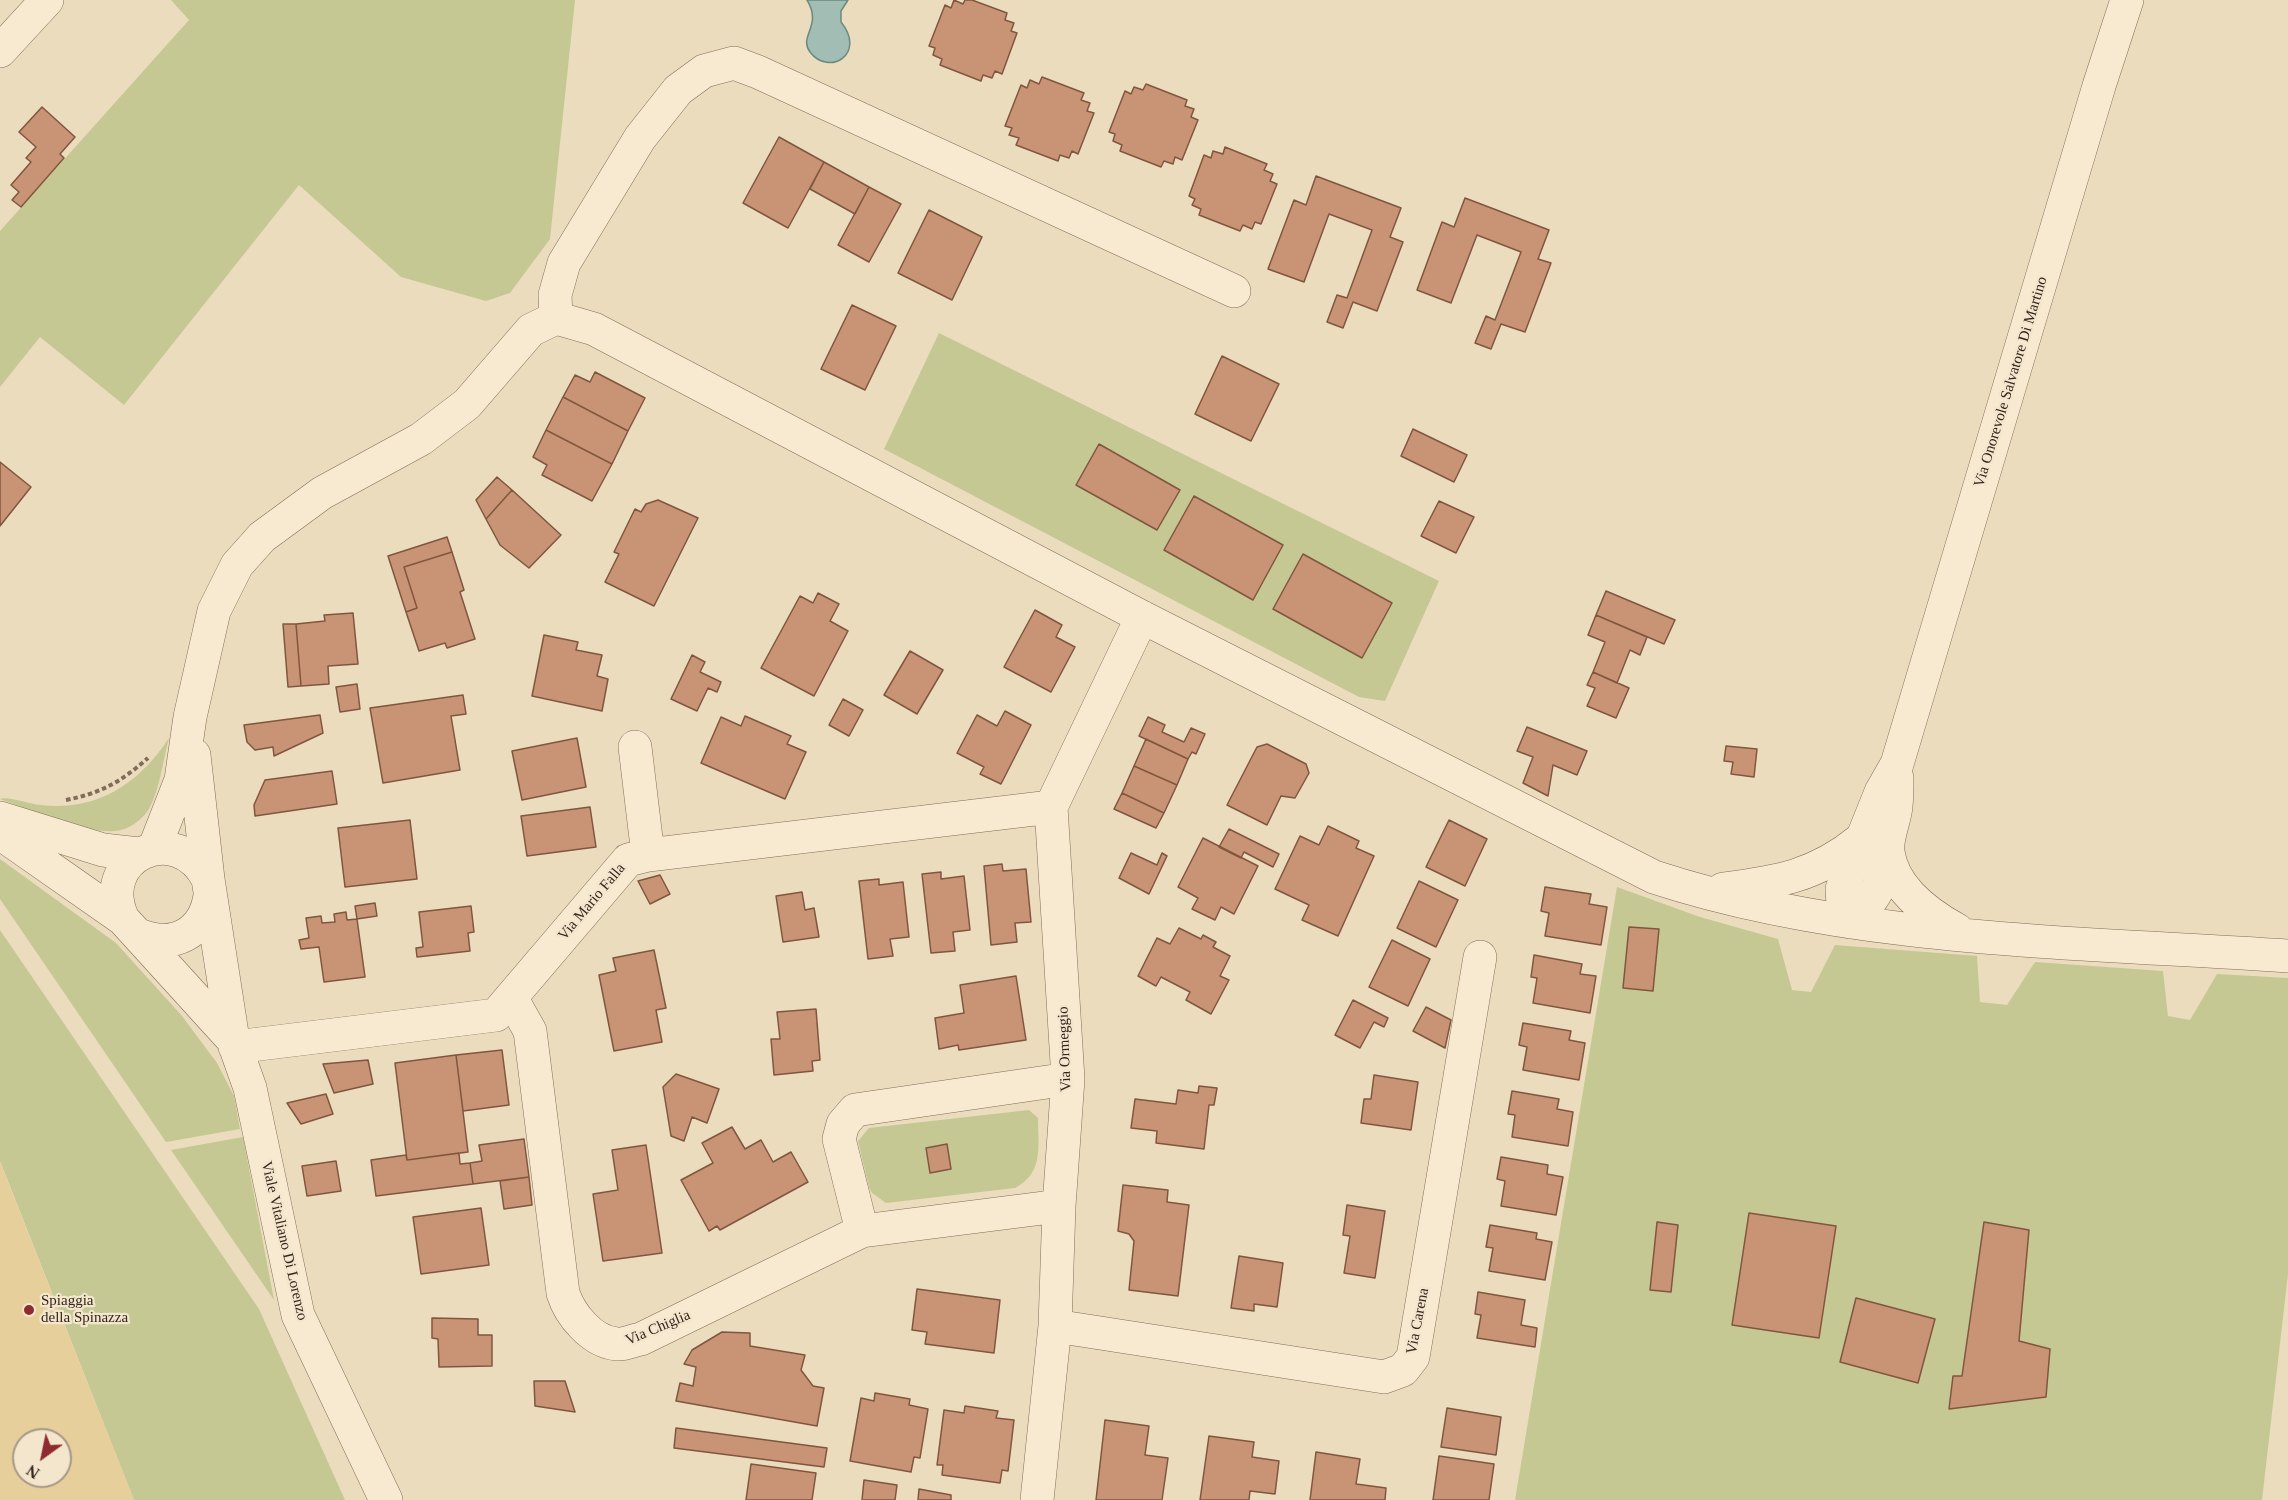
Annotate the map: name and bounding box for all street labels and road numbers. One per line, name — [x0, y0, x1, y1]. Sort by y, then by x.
street label: Via Onorevole Salvatore Di Martino — [1970, 275, 2052, 489]
street label: Via Mario Falla — [555, 860, 629, 944]
street label: Via Ormeggio — [1055, 1006, 1075, 1092]
street label: Viale Vitaliano Di Lorenzo — [257, 1160, 311, 1322]
street label: Via Carena — [1403, 1286, 1433, 1356]
street label: Via Chiglia — [623, 1306, 693, 1350]

